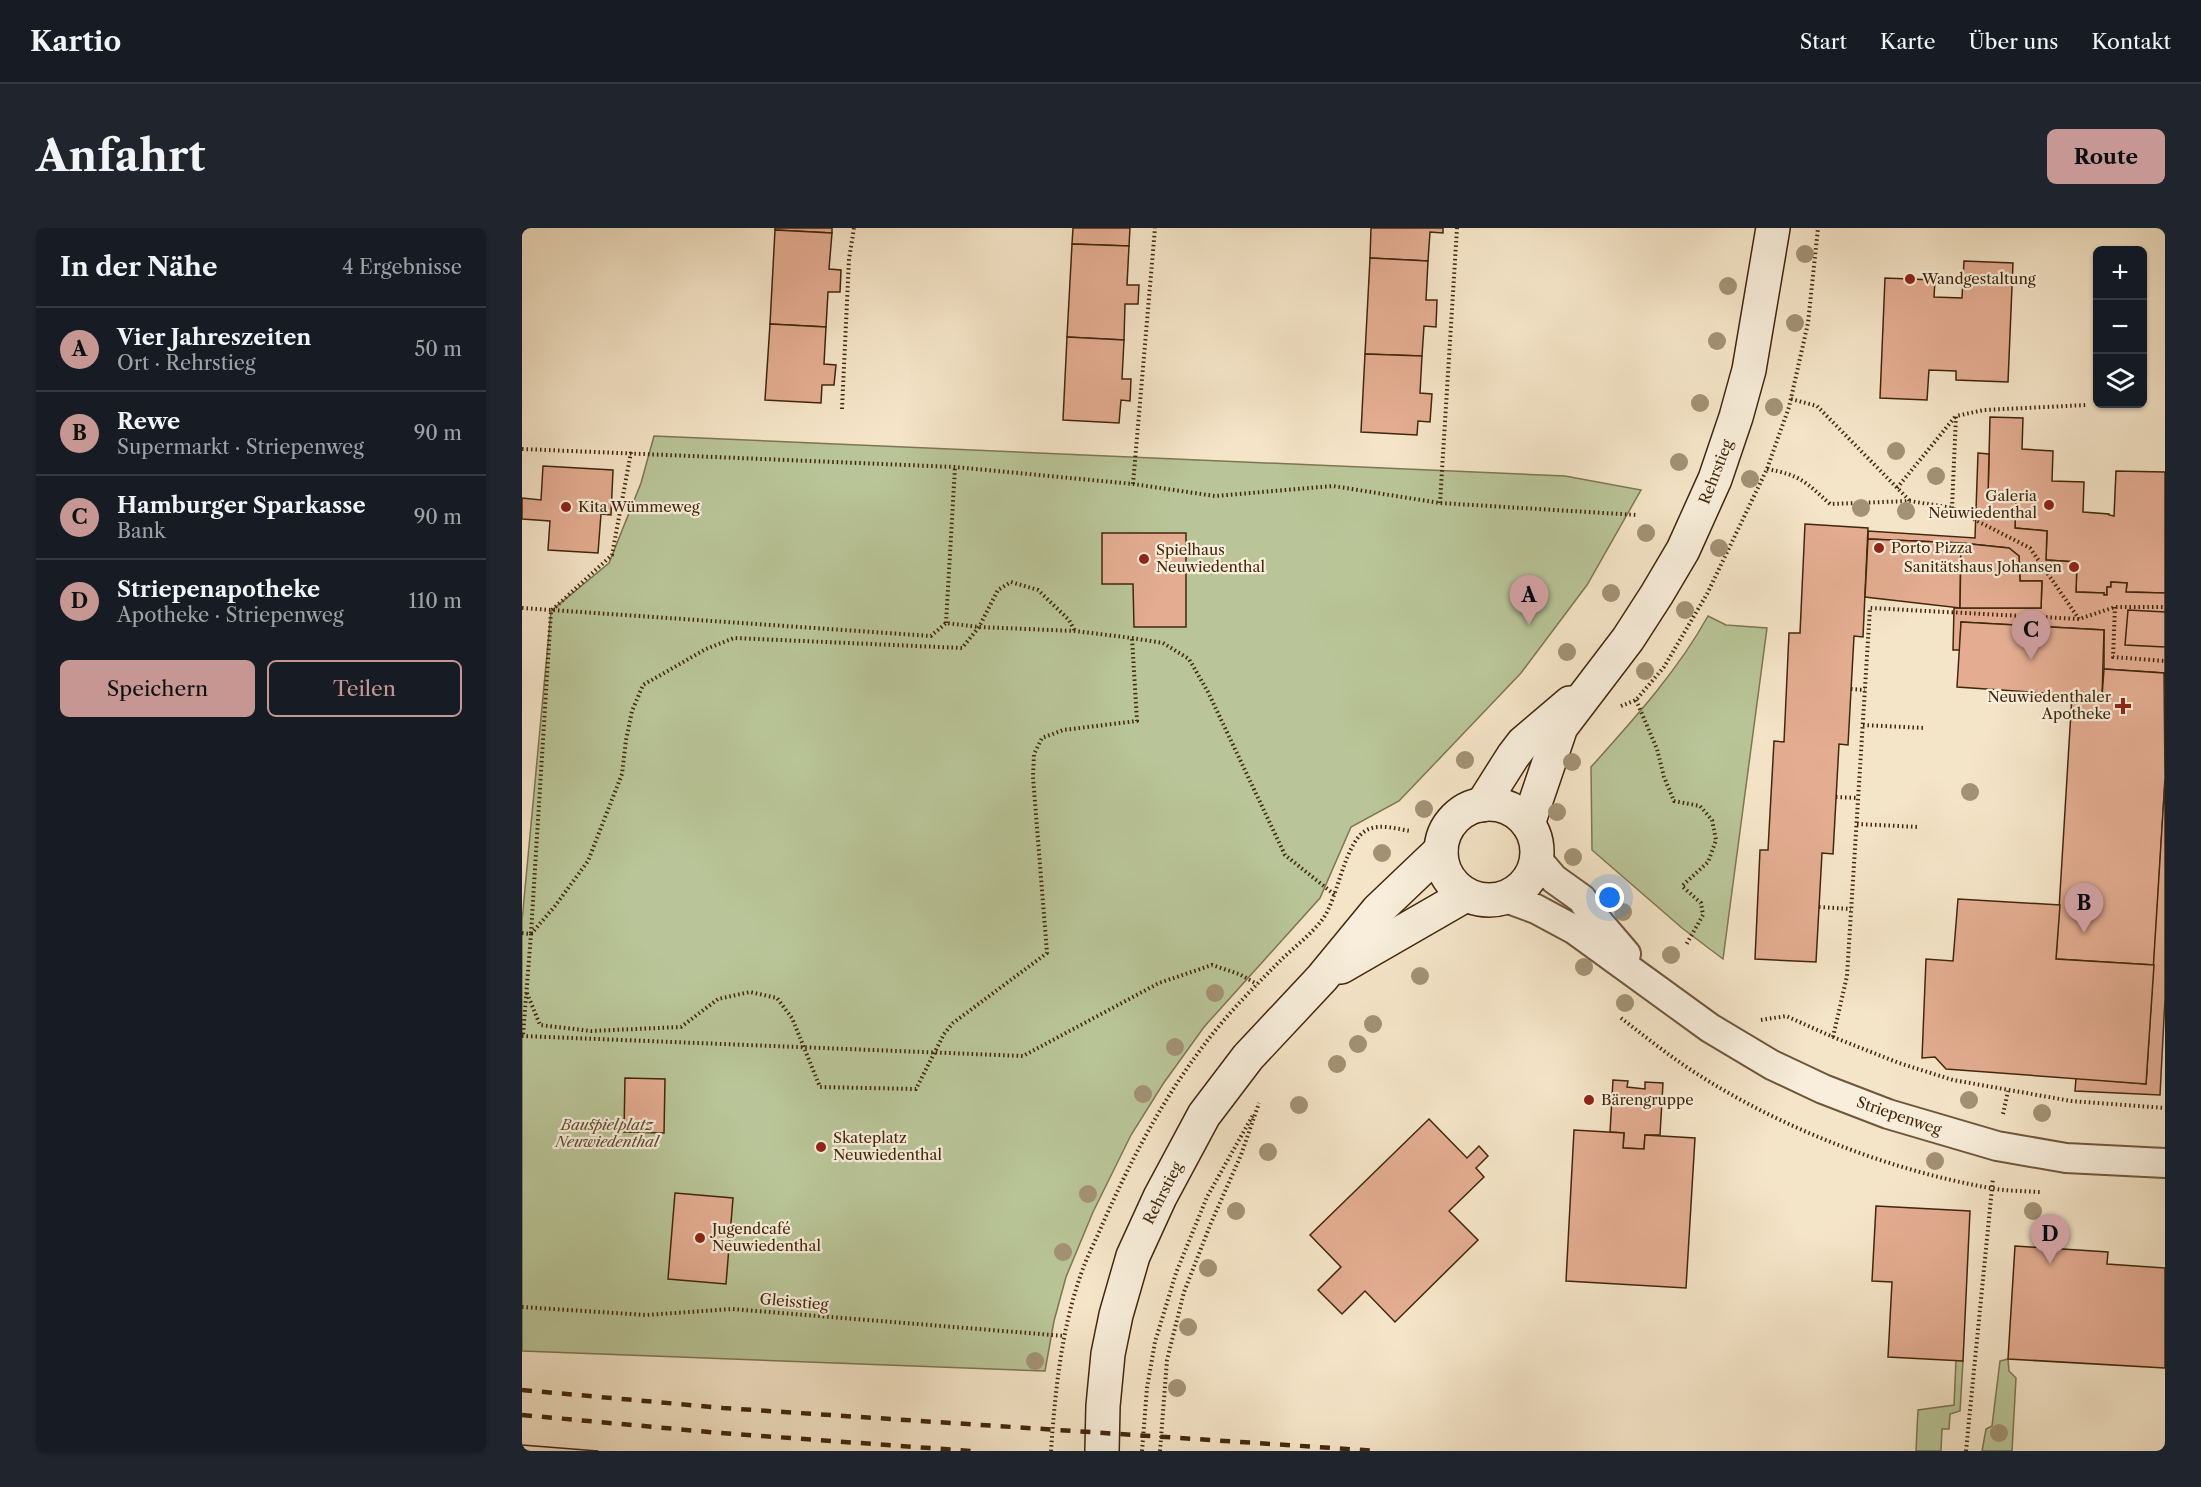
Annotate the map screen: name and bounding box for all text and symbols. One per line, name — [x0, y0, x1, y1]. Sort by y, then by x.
text: Kartio — [30, 24, 121, 58]
text: Start — [1800, 29, 1847, 54]
text: Karte — [1880, 29, 1936, 54]
text: Über uns — [1969, 29, 2058, 54]
text: Kontakt — [2091, 29, 2171, 54]
button: Route — [2047, 129, 2165, 184]
text: Anfahrt — [36, 130, 205, 182]
map controls — [2093, 246, 2147, 408]
button: + — [2093, 246, 2147, 300]
text: In der Nähe — [60, 251, 217, 283]
text: 4 Ergebnisse — [342, 255, 462, 279]
place label: Wandgestaltung — [1921, 269, 2036, 288]
marker: Wandgestaltung — [1903, 272, 1917, 286]
button: − — [2093, 300, 2147, 354]
text: Vier Jahreszeiten — [117, 324, 311, 351]
text: A — [72, 337, 87, 361]
text: 50 m — [415, 337, 462, 361]
text: Ort · Rehrstieg — [117, 351, 256, 375]
button: layers — [2093, 354, 2147, 408]
text: Rewe — [117, 408, 180, 435]
text: B — [72, 421, 87, 445]
text: 90 m — [414, 421, 462, 445]
text: Supermarkt · Striepenweg — [117, 435, 364, 459]
street label: Rehrstieg — [1695, 437, 1737, 507]
place label: Galeria Neuwiedenthal — [1928, 486, 2038, 522]
text: Hamburger Sparkasse — [117, 492, 366, 519]
place label: Kita Wümmeweg — [578, 497, 700, 516]
marker: Galeria Neuwiedenthal — [2042, 498, 2056, 512]
marker: Kita Wümmeweg — [559, 500, 573, 514]
text: C — [71, 505, 88, 529]
text: 90 m — [414, 505, 462, 529]
text: Bank — [117, 519, 166, 543]
place label: Porto Pizza — [1891, 538, 1972, 557]
place label: Spielhaus Neuwiedenthal — [1156, 540, 1265, 576]
marker: Porto Pizza — [1872, 541, 1886, 555]
marker: Spielhaus Neuwiedenthal — [1137, 552, 1151, 566]
place label: Sanitätshaus Johansen — [1904, 557, 2063, 576]
marker: Sanitätshaus Johansen — [2067, 560, 2081, 574]
text: Striepenapotheke — [117, 576, 320, 603]
pin: A — [1510, 576, 1548, 625]
text: D — [71, 589, 88, 613]
text: 110 m — [409, 589, 462, 613]
text: Apotheke · Striepenweg — [117, 603, 344, 627]
pin: C — [2012, 610, 2050, 660]
button: Speichern — [60, 660, 255, 717]
button: Teilen — [267, 660, 462, 717]
place label: Neuwiedenthaler Apotheke — [1987, 687, 2112, 723]
marker: Neuwiedenthaler Apotheke — [2116, 699, 2130, 713]
your location — [1595, 883, 1624, 912]
pin: B — [2064, 884, 2104, 933]
place label: Bärengruppe — [1601, 1090, 1694, 1109]
street label: Striepenweg — [1854, 1092, 1944, 1139]
marker: Bärengruppe — [1582, 1093, 1596, 1107]
park label: Bauspielplatz Neuwiedenthal — [554, 1115, 661, 1151]
place label: Skateplatz Neuwiedenthal — [833, 1128, 942, 1164]
marker: Skateplatz Neuwiedenthal — [814, 1140, 828, 1154]
street label: Rehrstieg — [1139, 1158, 1186, 1227]
pin: D — [2030, 1214, 2069, 1264]
place label: Jugendcafé Neuwiedenthal — [710, 1219, 821, 1255]
marker: Jugendcafé Neuwiedenthal — [693, 1231, 707, 1245]
street label: Gleisstieg — [759, 1289, 829, 1314]

